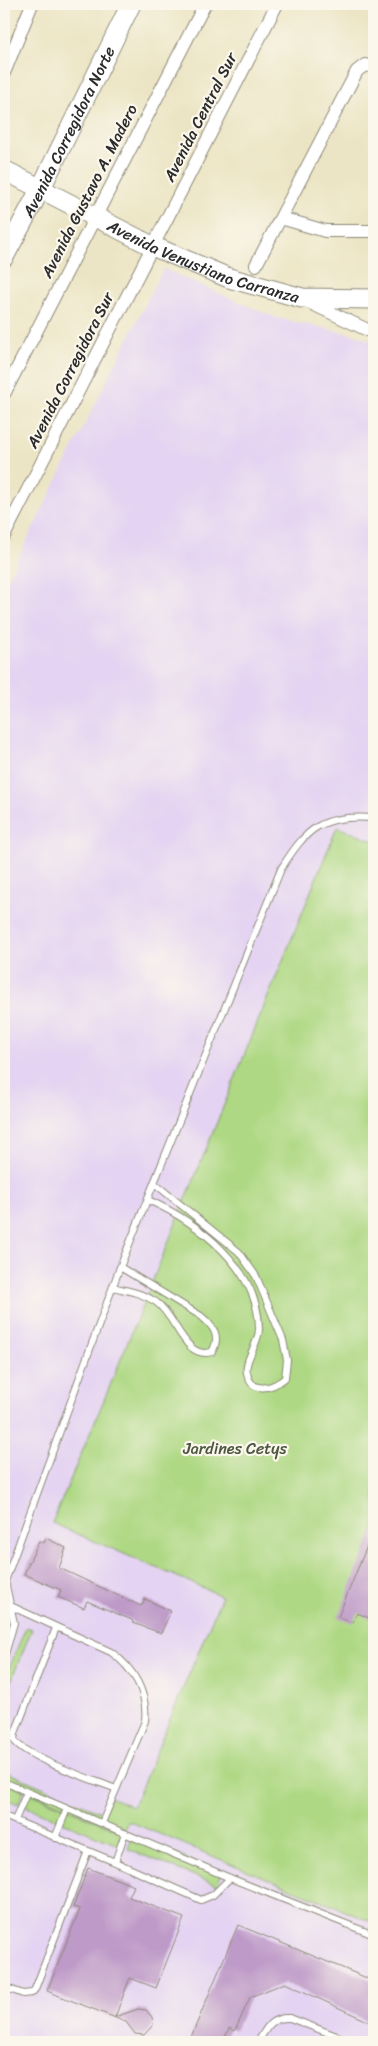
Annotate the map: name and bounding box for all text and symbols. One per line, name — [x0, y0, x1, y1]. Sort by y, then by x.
street label: Avenida Corregidora Norte — [13, 41, 123, 223]
street label: Avenida Central Sur — [154, 46, 246, 188]
street label: Avenida Gustavo A. Madero — [32, 99, 146, 284]
street label: Avenida Venustiano Carranza — [101, 210, 304, 311]
street label: Avenida Corregidora Sur — [18, 285, 123, 454]
park label: Jardines Cetys — [182, 1434, 287, 1463]

